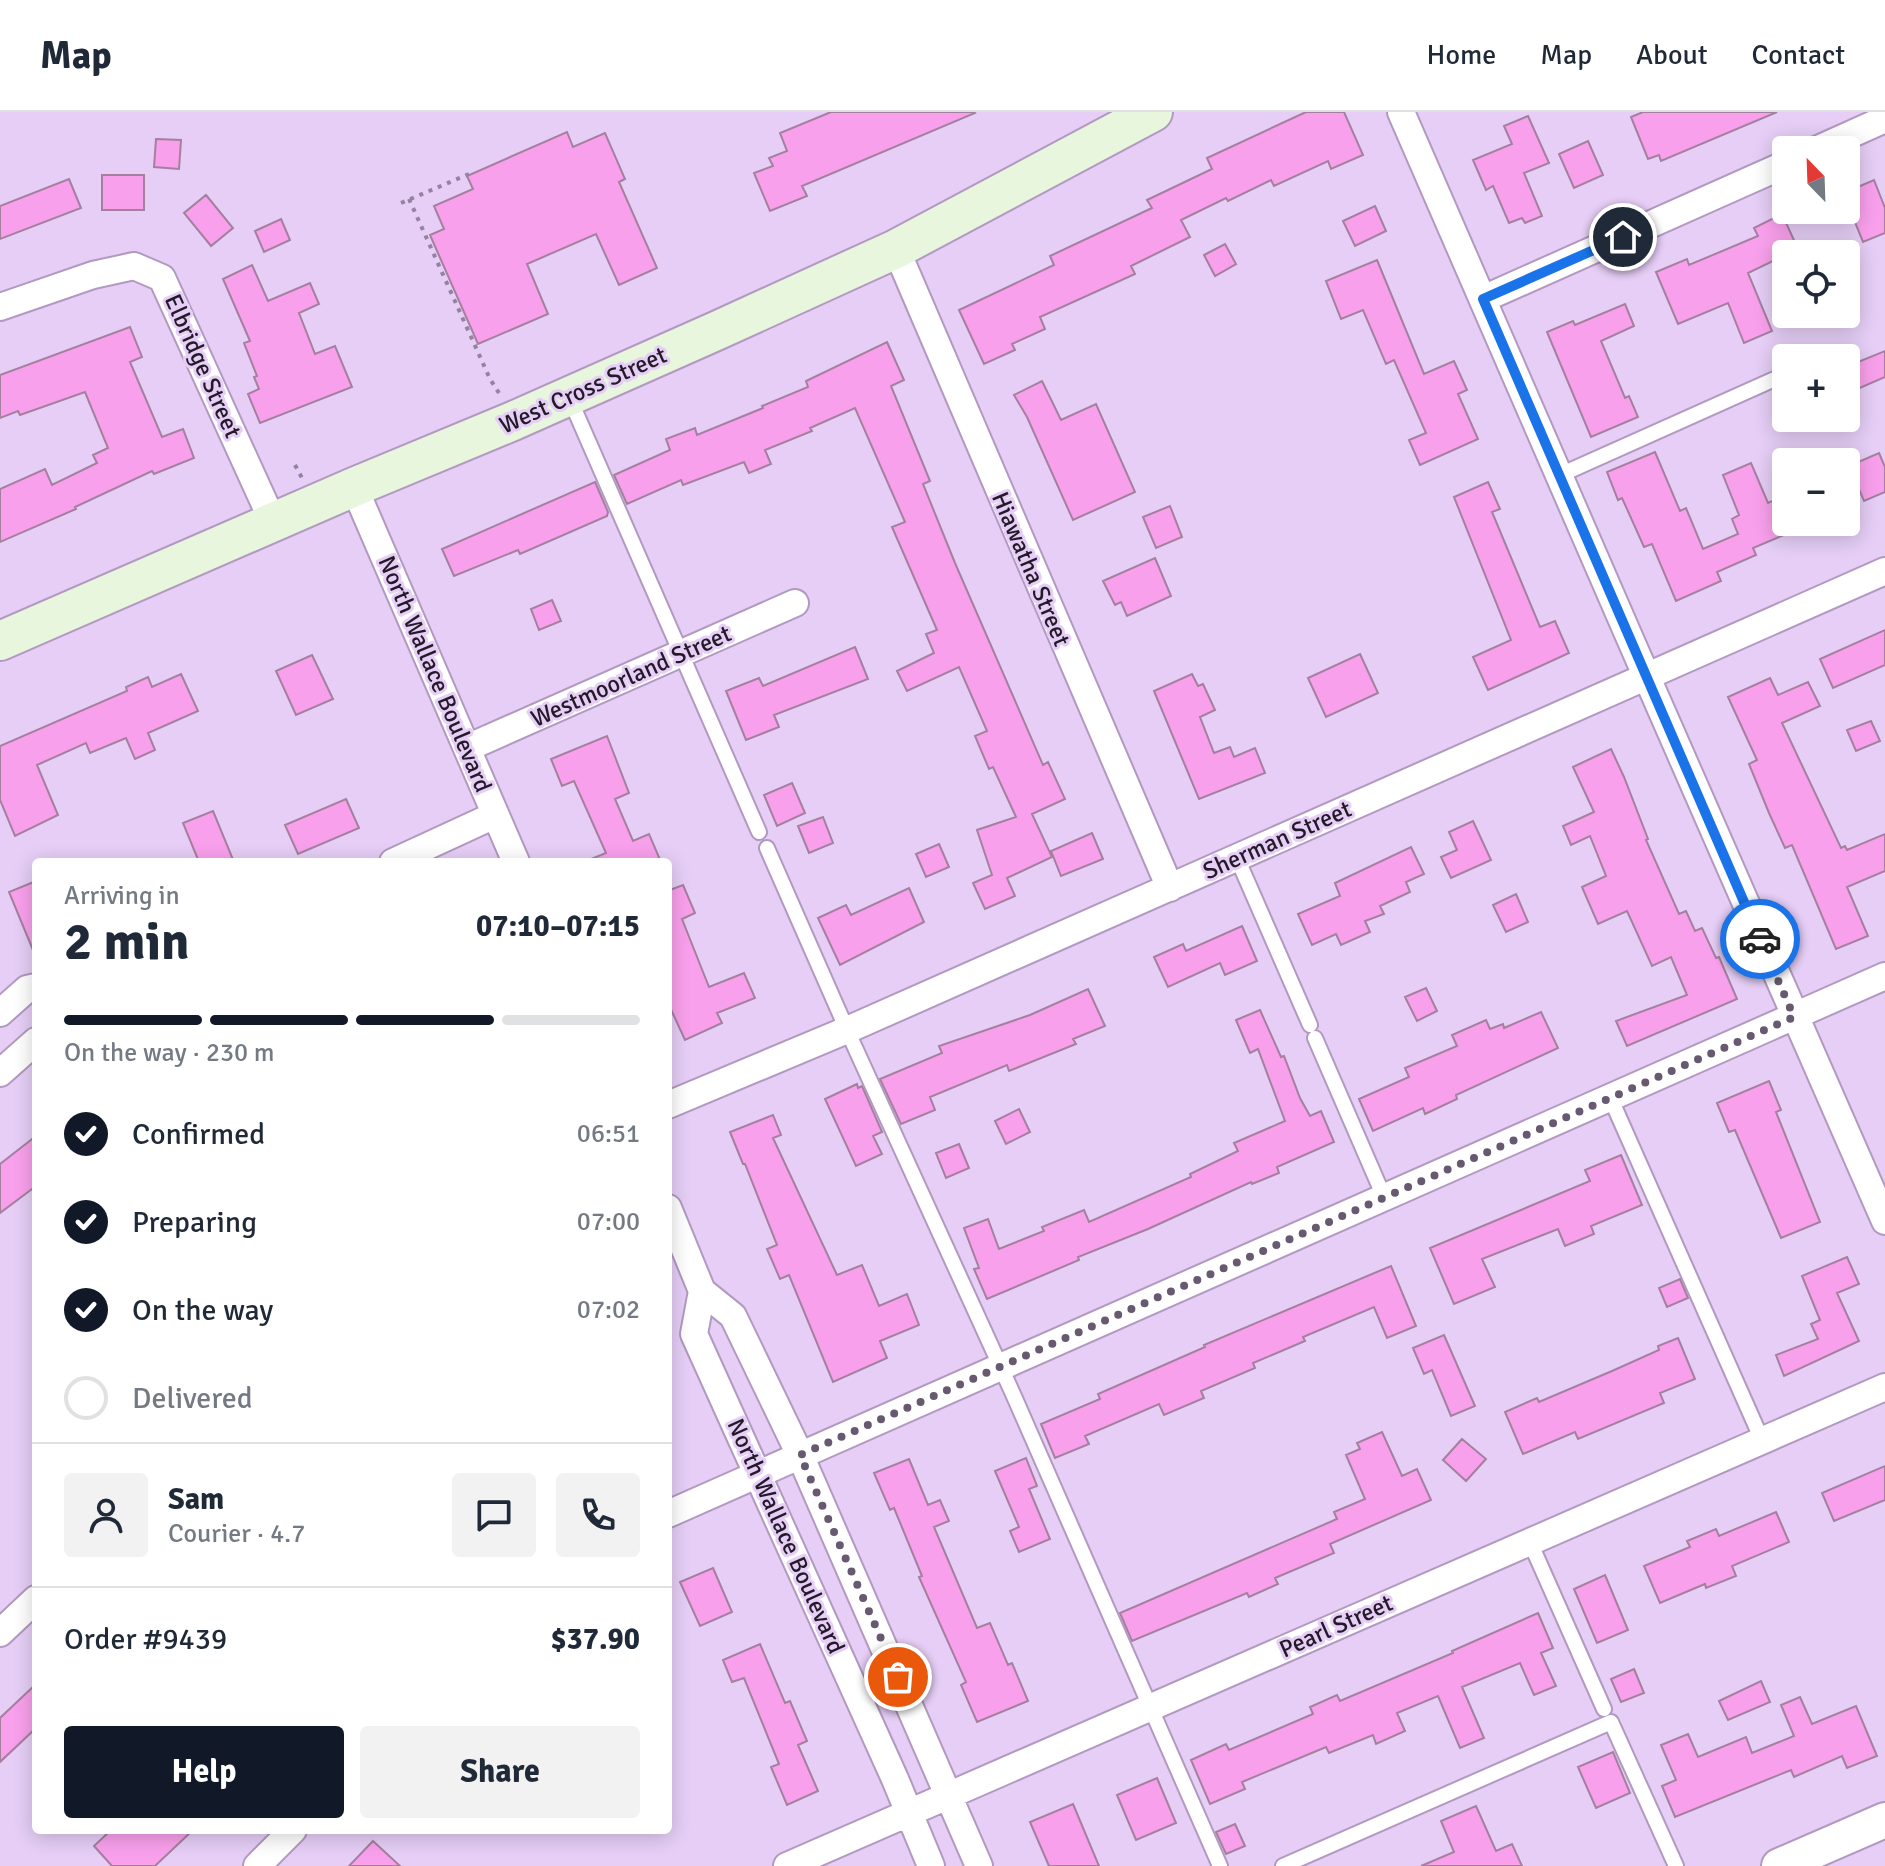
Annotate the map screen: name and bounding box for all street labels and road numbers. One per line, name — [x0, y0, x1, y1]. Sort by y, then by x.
street label: Elbridge Street — [158, 289, 248, 443]
street label: West Cross Street — [495, 340, 671, 440]
street label: Hiawatha Street — [985, 487, 1077, 651]
street label: North Wallace Boulevard — [372, 551, 498, 797]
street label: Westmoorland Street — [526, 618, 736, 734]
street label: Sherman Street — [1198, 794, 1356, 886]
street label: North Wallace Boulevard — [721, 1414, 851, 1658]
street label: Pearl Street — [1275, 1588, 1397, 1664]

